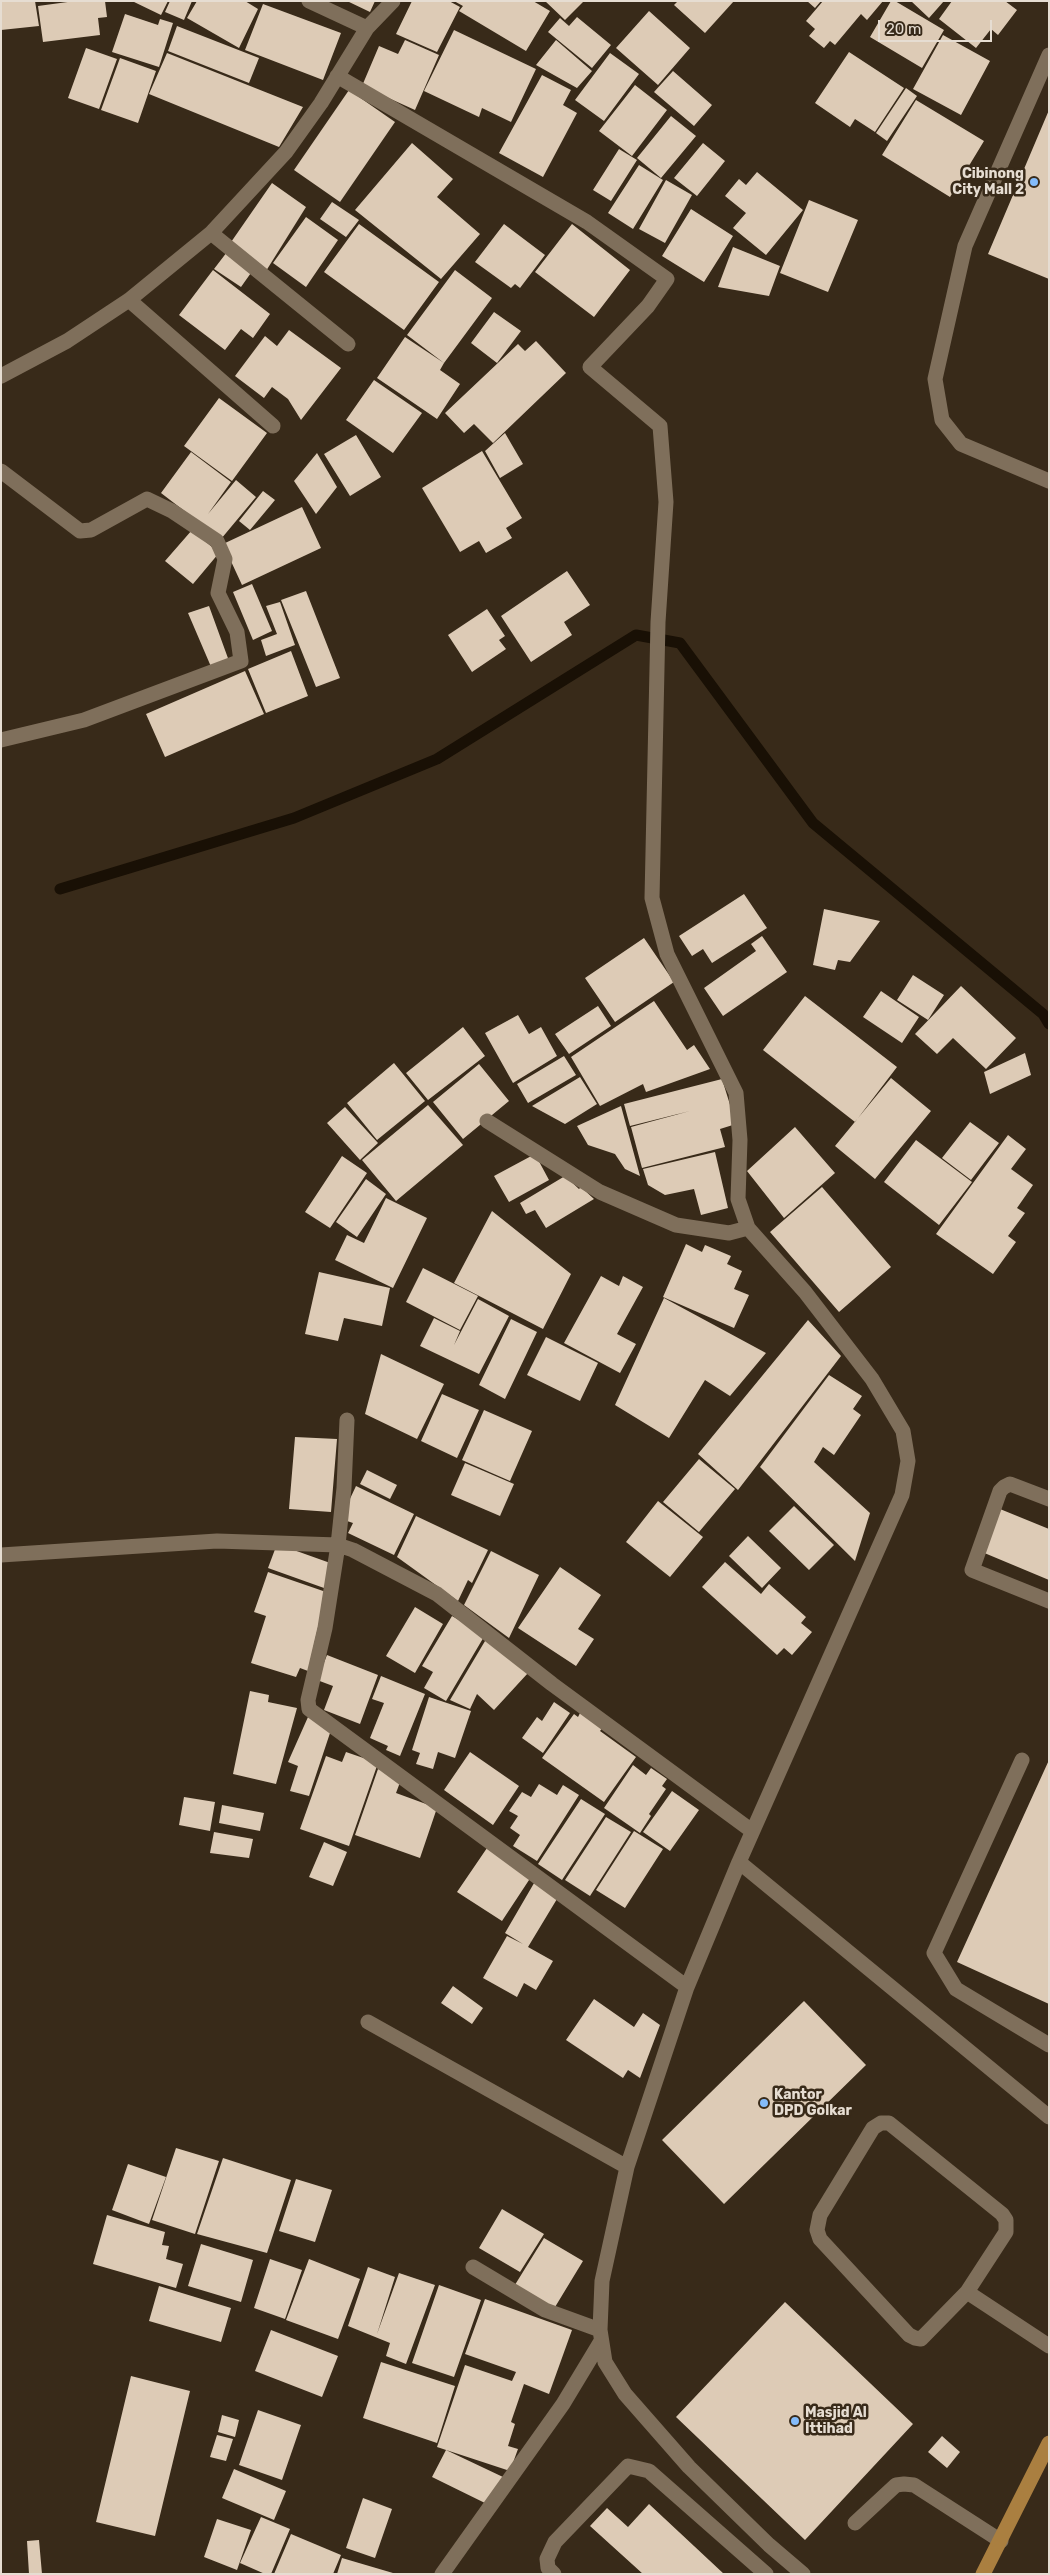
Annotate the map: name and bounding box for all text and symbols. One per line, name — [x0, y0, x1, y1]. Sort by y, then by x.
scale bar — [880, 10, 994, 42]
text: 20 m — [886, 20, 921, 38]
place label: Cibinong City Mall 2 — [952, 166, 1024, 198]
marker: Cibinong City Mall 2 — [1028, 176, 1040, 188]
place label: Kantor DPD Golkar — [774, 2087, 852, 2120]
marker: Kantor DPD Golkar — [758, 2097, 770, 2109]
place label: Masjid Al Ittihad — [805, 2405, 867, 2438]
marker: Masjid Al Ittihad — [789, 2415, 801, 2427]

